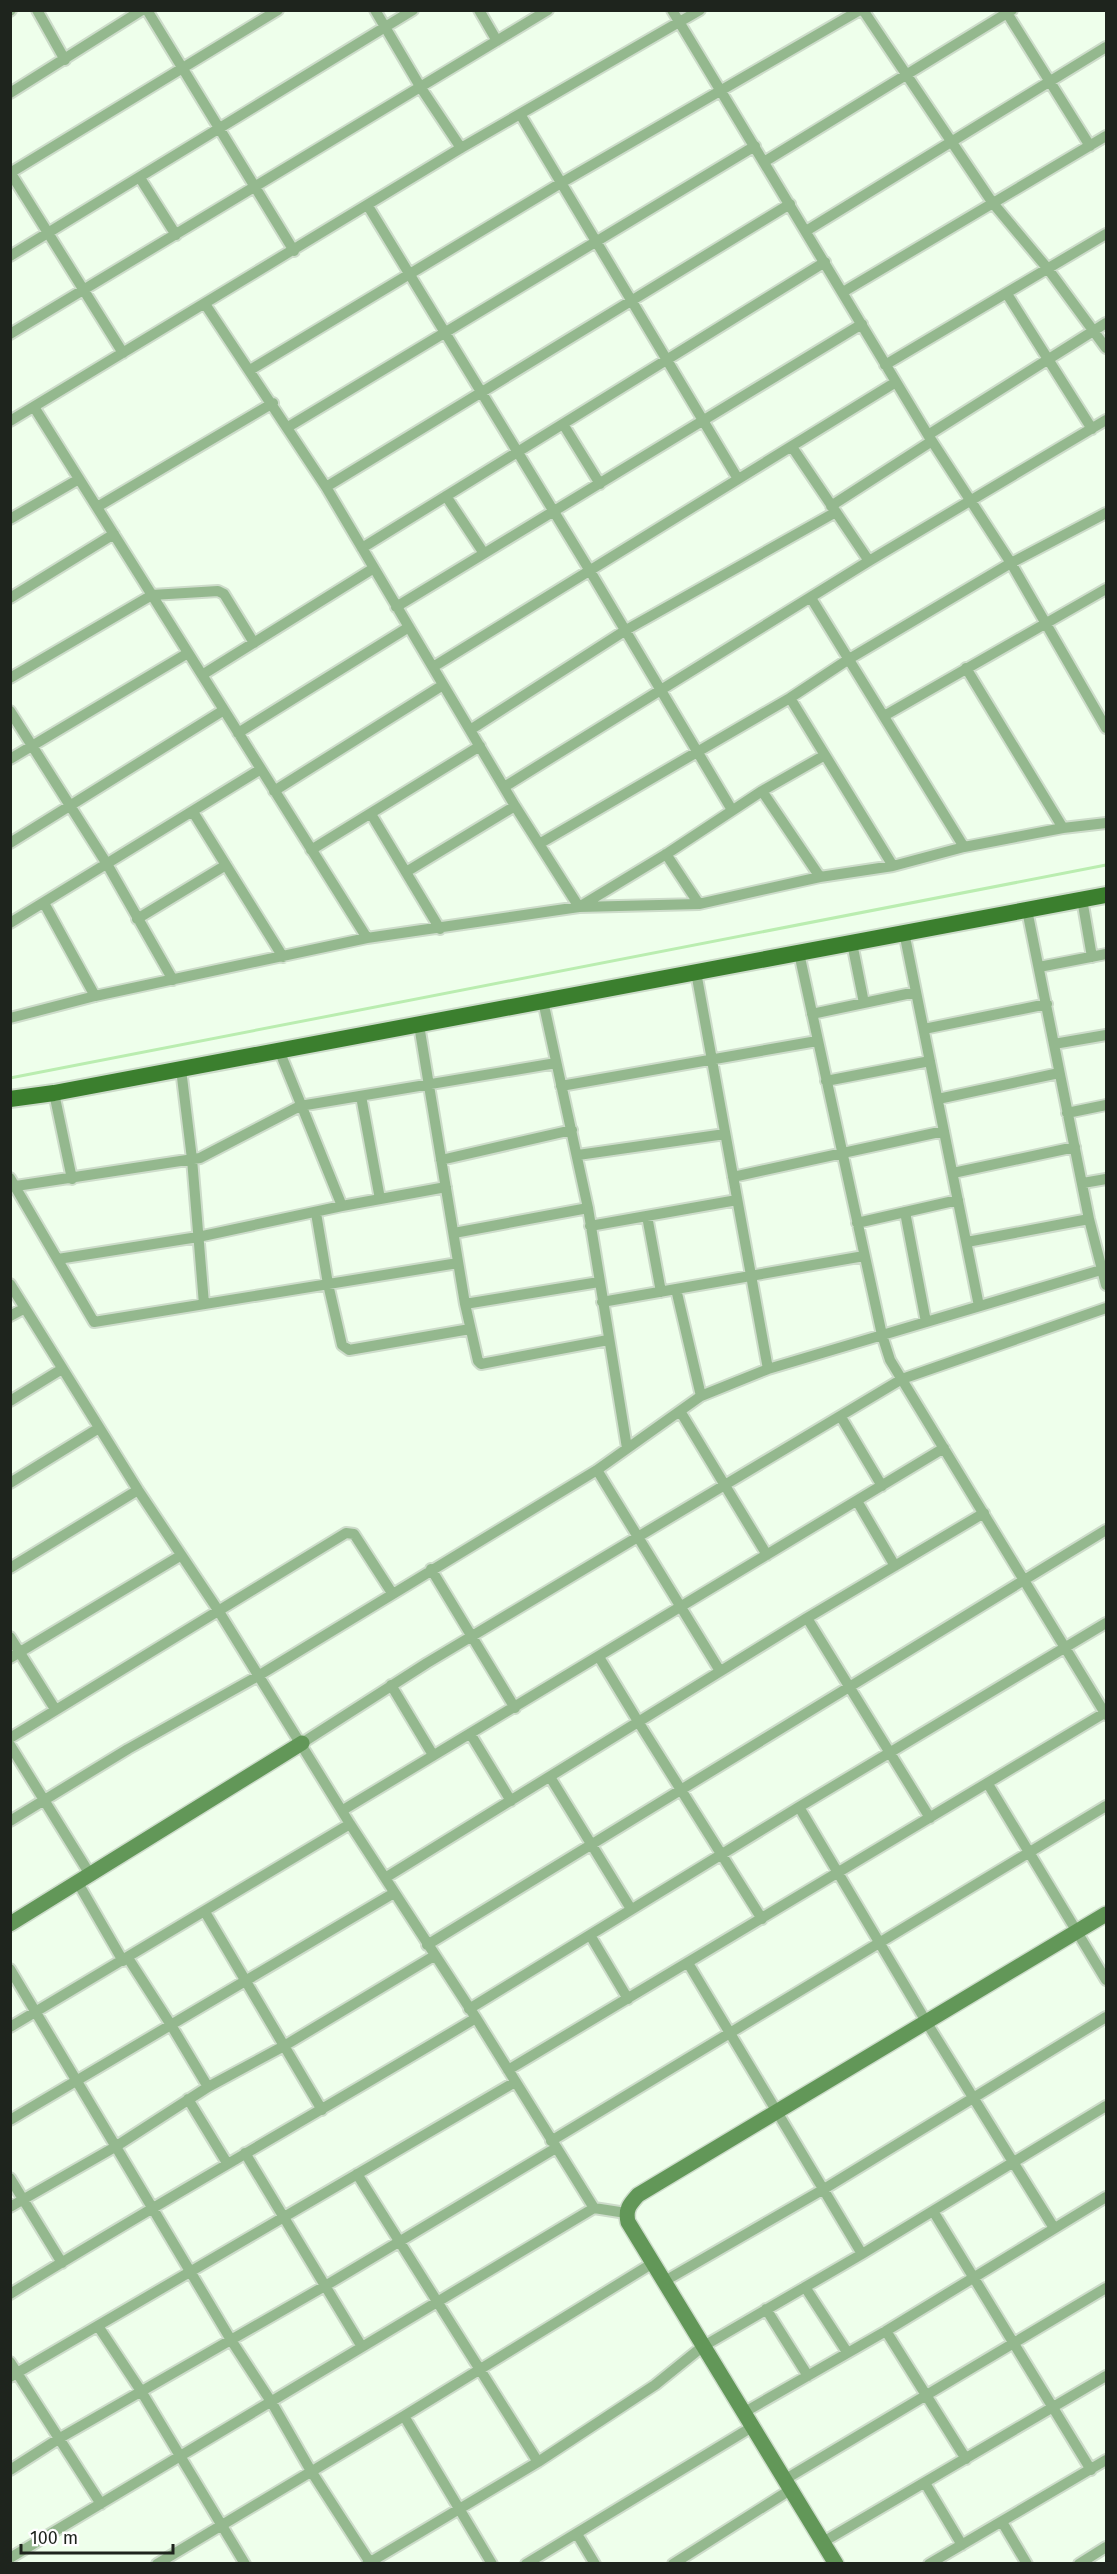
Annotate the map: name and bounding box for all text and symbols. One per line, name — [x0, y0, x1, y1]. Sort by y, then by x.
scale bar — [21, 2517, 172, 2555]
text: 100 m — [30, 2527, 78, 2549]

